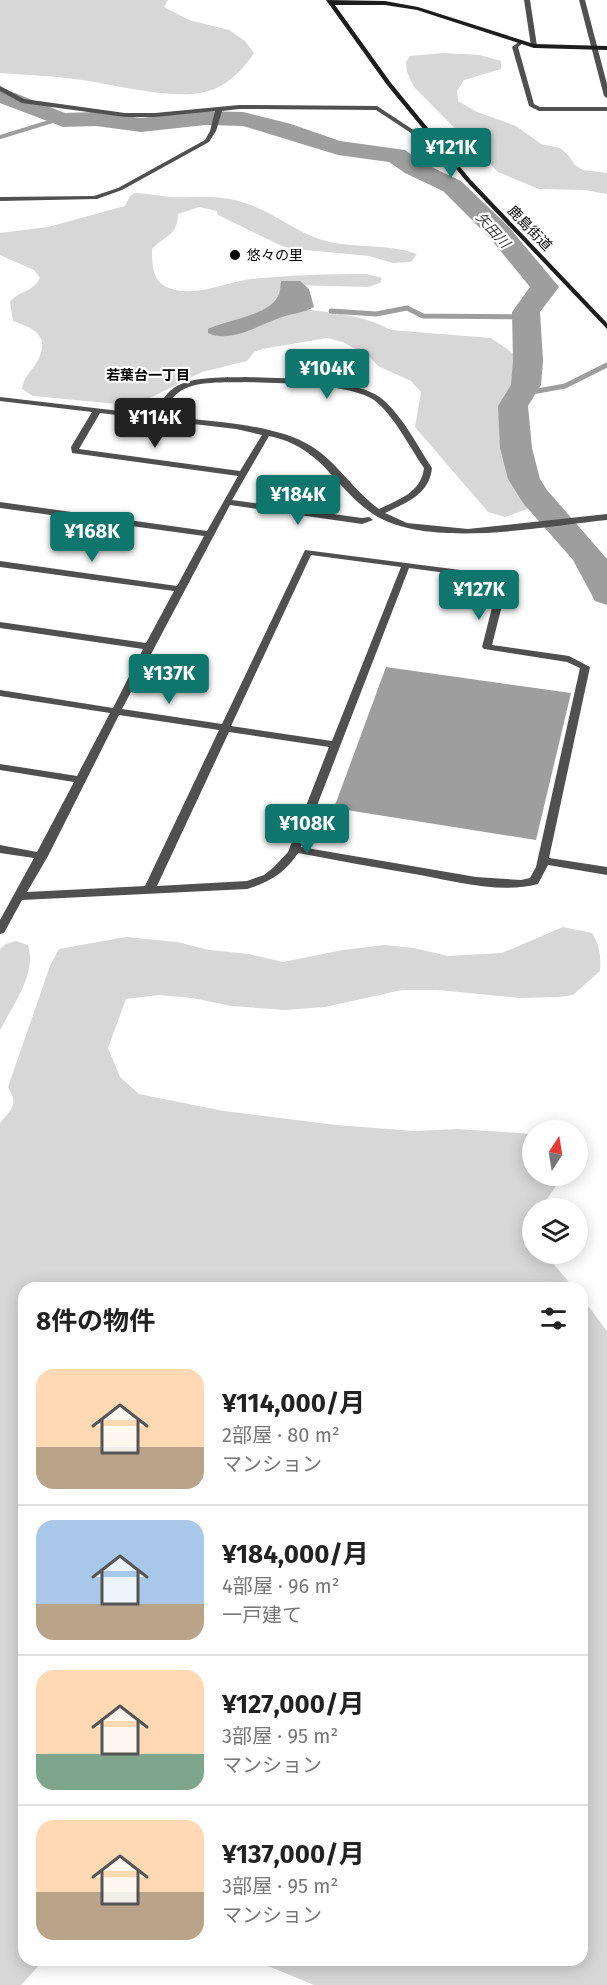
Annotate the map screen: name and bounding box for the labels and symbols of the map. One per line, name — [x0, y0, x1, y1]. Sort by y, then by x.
pin: ¥121K — [409, 128, 493, 179]
street label: 鹿島街道 — [504, 202, 555, 254]
water label: 矢田川 — [472, 209, 514, 253]
place label: 悠々の里 — [247, 247, 303, 264]
marker: 悠々の里 — [228, 248, 242, 262]
pin: ¥104K — [285, 349, 369, 400]
district label: 若葉台一丁目 — [106, 367, 190, 384]
pin: ¥114K — [113, 398, 197, 449]
pin: ¥184K — [256, 475, 340, 526]
pin: ¥168K — [50, 512, 134, 563]
pin: ¥127K — [437, 570, 521, 621]
pin: ¥137K — [127, 654, 211, 705]
pin: ¥108K — [265, 804, 349, 855]
north arrow — [522, 1120, 588, 1186]

